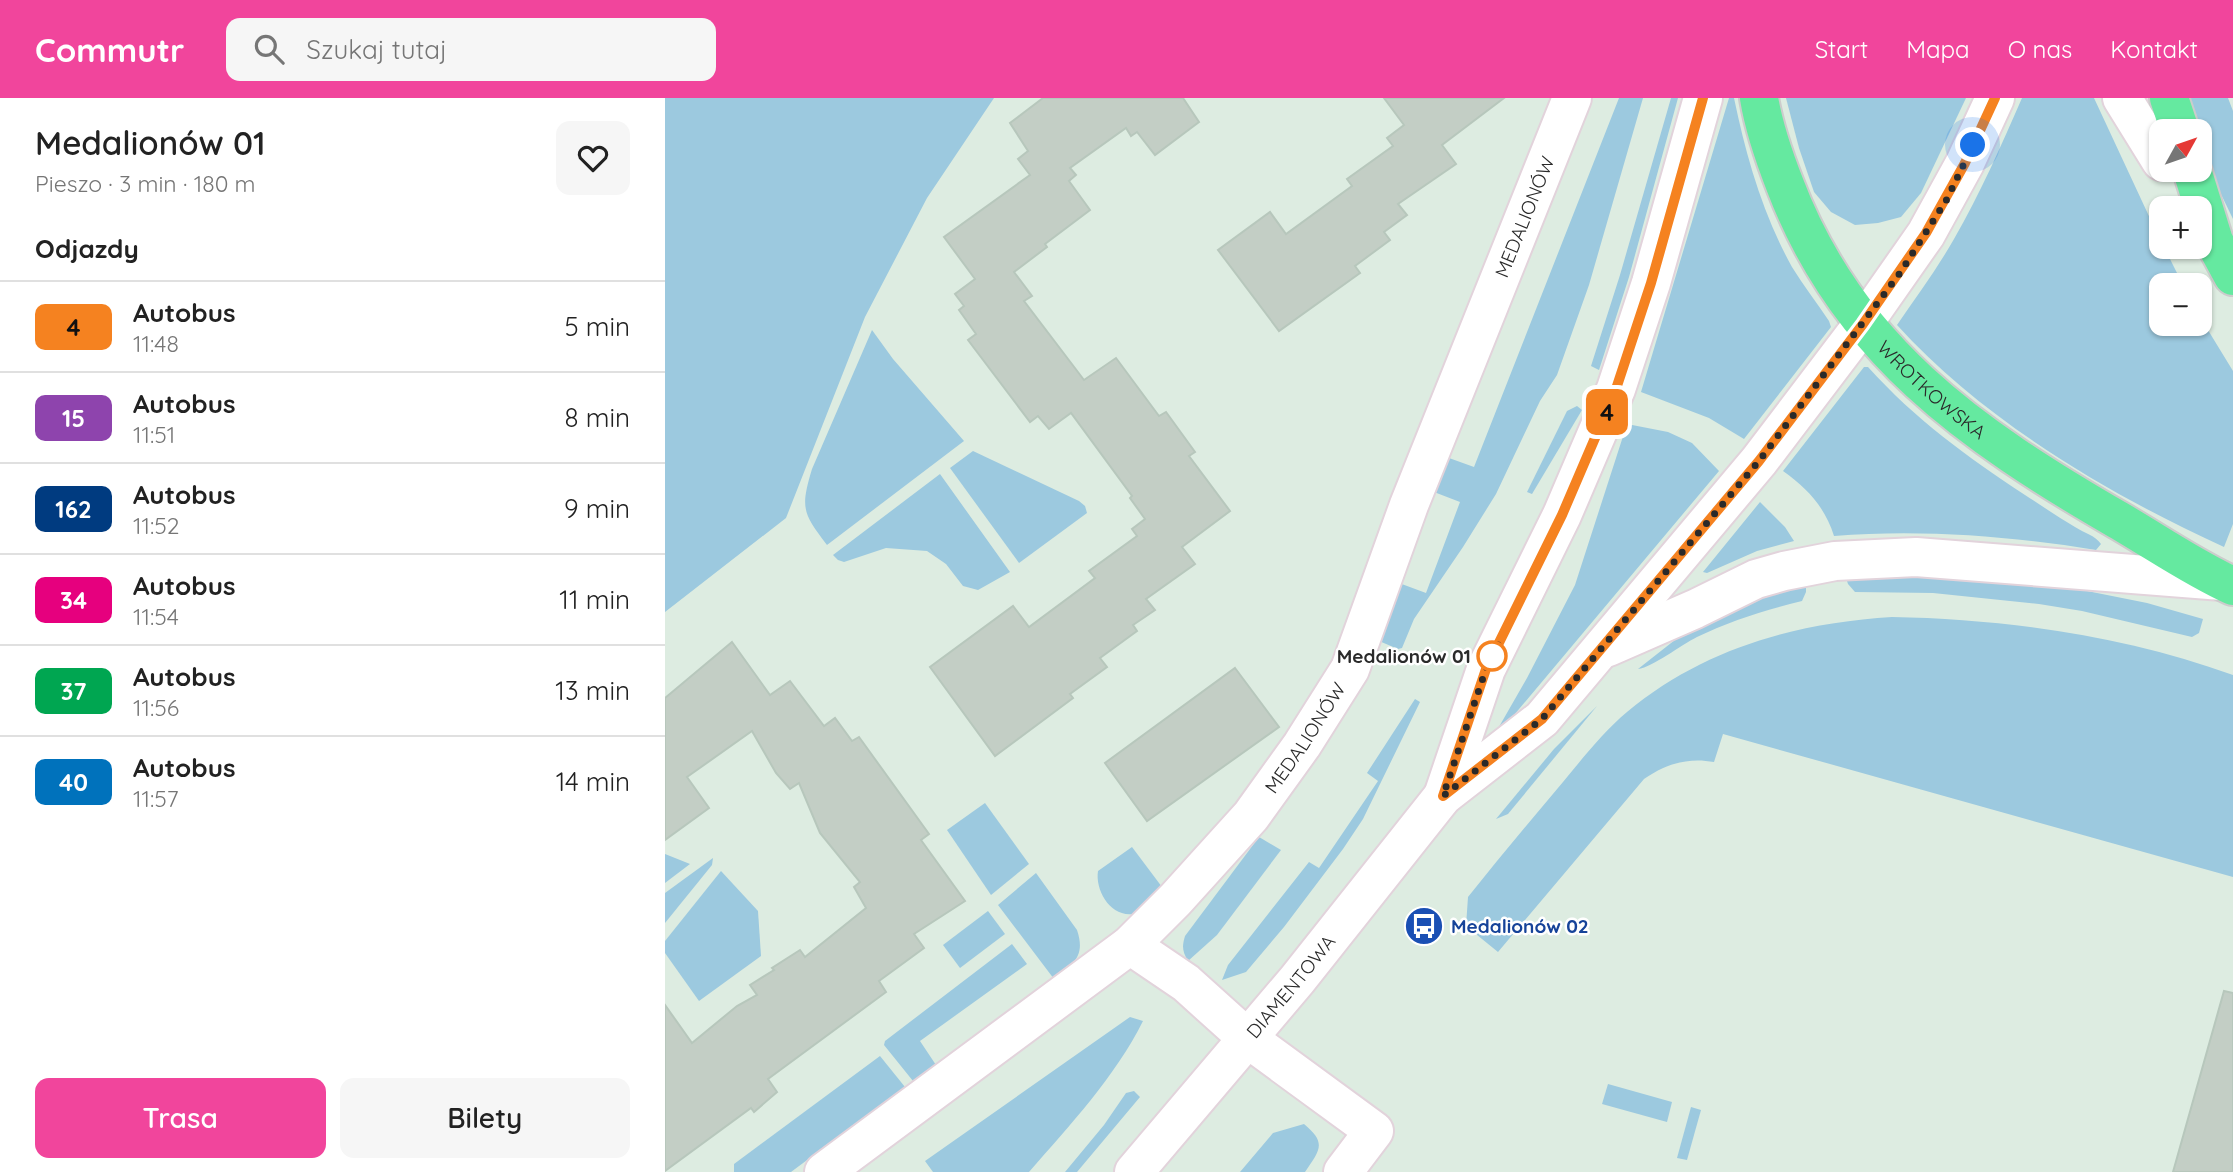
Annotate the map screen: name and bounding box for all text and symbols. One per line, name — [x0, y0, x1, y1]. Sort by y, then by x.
search box — [226, 18, 716, 81]
text: Commutr — [35, 29, 184, 70]
icon: search — [250, 30, 288, 68]
text: Szukaj tutaj — [306, 33, 447, 66]
text: Start — [1815, 34, 1868, 64]
text: Mapa — [1906, 34, 1970, 64]
text: O nas — [2008, 34, 2072, 64]
text: Kontakt — [2110, 34, 2198, 64]
north arrow — [2149, 119, 2212, 182]
map controls — [2149, 119, 2212, 336]
button: heart — [556, 121, 630, 195]
text: Medalionów 01 — [35, 122, 266, 163]
your location — [1955, 127, 1990, 162]
street label: MEDALIONÓW — [1489, 153, 1559, 281]
text: Pieszo · 3 min · 180 m — [35, 169, 256, 198]
button: + — [2149, 196, 2212, 259]
text: Odjazdy — [35, 232, 139, 265]
button: − — [2149, 273, 2212, 336]
text: Autobus — [133, 296, 235, 329]
text: 5 min — [564, 310, 630, 343]
text: 4 — [66, 312, 81, 342]
text: 11:48 — [133, 329, 179, 358]
street label: WROTKOWSKA — [1872, 335, 1991, 444]
text: Autobus — [133, 387, 235, 420]
line badge: 4 — [1584, 389, 1630, 435]
text: 4 — [1600, 397, 1614, 427]
text: 8 min — [565, 401, 630, 434]
text: 15 — [62, 403, 85, 433]
text: 11:51 — [133, 420, 175, 449]
text: Autobus — [133, 478, 235, 511]
text: 9 min — [564, 492, 630, 525]
text: 162 — [55, 494, 92, 524]
text: 11:52 — [133, 511, 180, 540]
text: Autobus — [133, 569, 235, 602]
text: 11 min — [559, 583, 630, 616]
text: 34 — [60, 585, 87, 615]
text: 11:54 — [133, 602, 179, 631]
marker: Medalionów 01 — [1477, 641, 1507, 671]
place label: Medalionów 01 — [1337, 644, 1471, 668]
text: Autobus — [133, 660, 235, 693]
text: 13 min — [555, 674, 630, 707]
text: 37 — [60, 676, 87, 706]
street label: MEDALIONÓW — [1259, 678, 1351, 798]
text: 11:56 — [133, 693, 179, 722]
text: Autobus — [133, 751, 235, 784]
text: 14 min — [556, 765, 630, 798]
text: 40 — [59, 767, 88, 797]
text: 11:57 — [133, 784, 179, 813]
bus stop icon: Medalionów 02 — [1403, 905, 1445, 947]
place label: Medalionów 02 — [1451, 914, 1589, 938]
street label: DIAMENTOWA — [1241, 930, 1340, 1043]
button: Trasa — [35, 1078, 326, 1158]
button: Bilety — [340, 1078, 630, 1158]

